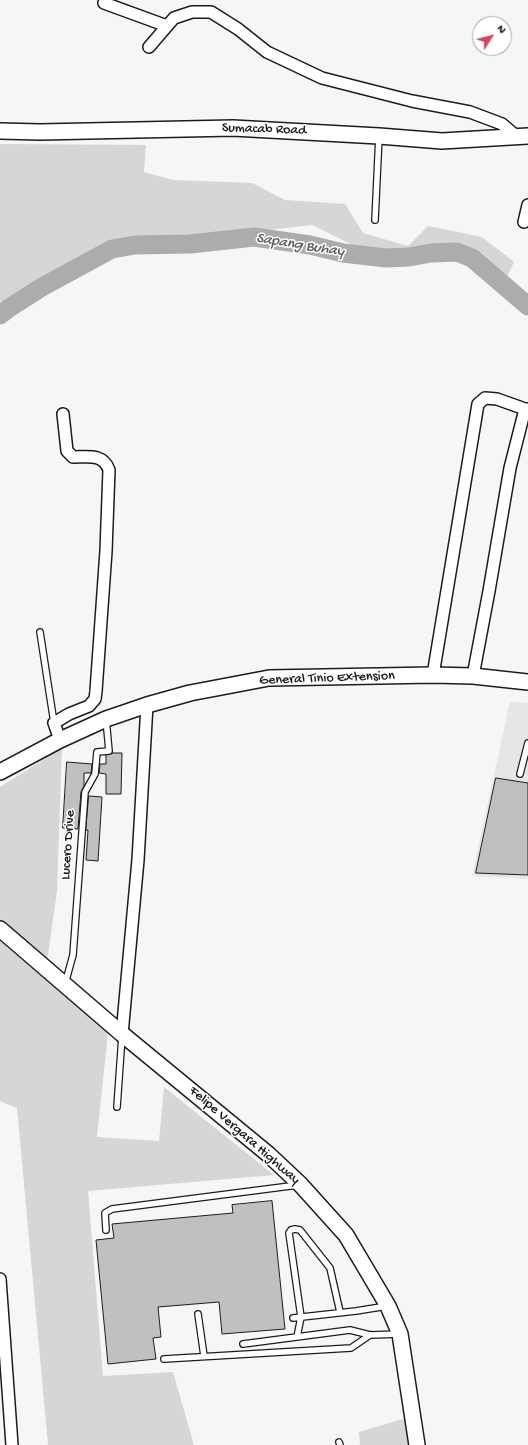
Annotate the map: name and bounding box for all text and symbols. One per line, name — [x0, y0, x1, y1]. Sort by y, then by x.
north arrow — [472, 16, 512, 56]
text: N — [494, 23, 508, 36]
street label: Sumacab Road — [221, 120, 307, 140]
water label: Sapang Buhay — [255, 230, 345, 262]
street label: General Tinio Extension — [259, 668, 395, 690]
street label: Lucero Drive — [58, 810, 80, 880]
street label: Felipe Vergara Highway — [185, 1083, 303, 1189]

